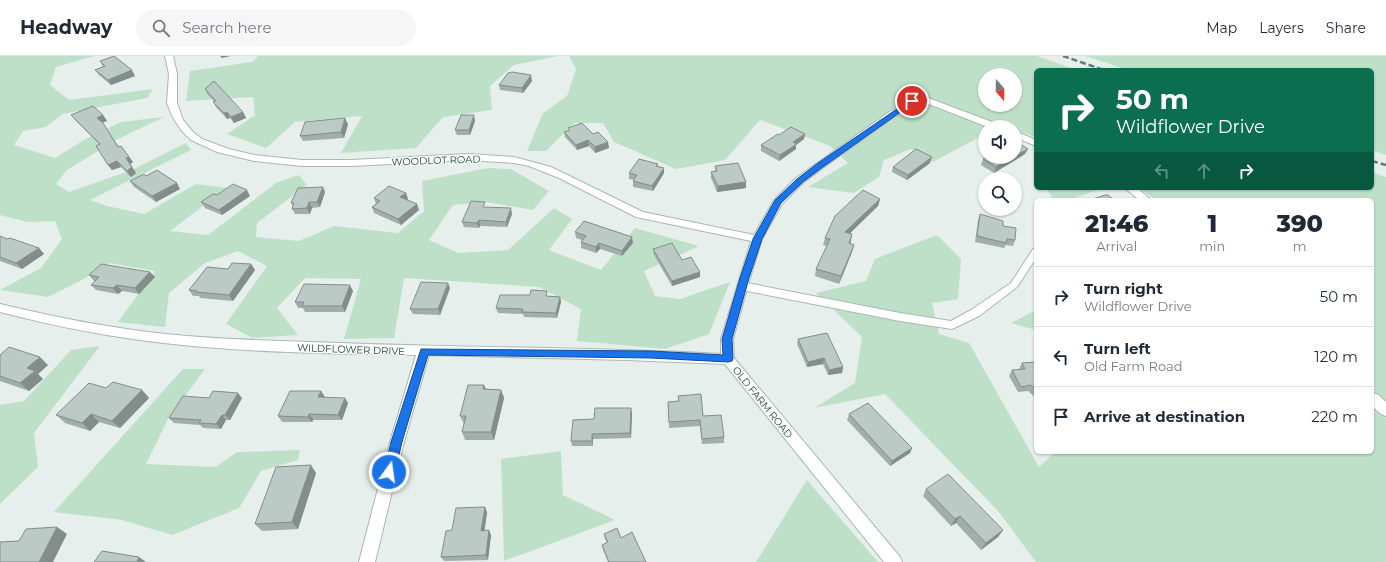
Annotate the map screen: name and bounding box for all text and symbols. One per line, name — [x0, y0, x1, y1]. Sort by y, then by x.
search box — [136, 10, 416, 46]
text: Headway — [20, 16, 112, 39]
icon: search — [150, 17, 172, 39]
text: Search here — [182, 18, 272, 37]
text: Map — [1206, 19, 1237, 37]
text: Layers — [1259, 19, 1304, 37]
text: Share — [1326, 19, 1366, 37]
north arrow — [978, 68, 1022, 112]
map controls — [978, 68, 1022, 216]
text: 50 m — [1116, 82, 1189, 116]
pin — [895, 84, 929, 118]
icon: right — [1050, 84, 1102, 136]
icon: arrive — [901, 90, 923, 112]
text: Wildflower Drive — [1116, 116, 1265, 138]
button: sound — [978, 120, 1022, 164]
street label: WOODLOT ROAD — [391, 152, 481, 169]
icon: left — [1151, 160, 1173, 182]
icon: ahead — [1193, 160, 1215, 182]
icon: right — [1235, 160, 1257, 182]
button: search — [978, 172, 1022, 216]
text: 21:46 — [1085, 209, 1148, 238]
text: 1 — [1208, 209, 1217, 238]
text: 390 — [1276, 209, 1323, 238]
text: Arrival — [1096, 238, 1137, 254]
text: min — [1199, 238, 1225, 254]
text: m — [1293, 238, 1307, 254]
text: Turn right — [1084, 279, 1163, 298]
icon: right — [1050, 286, 1072, 308]
text: 50 m — [1320, 287, 1358, 306]
text: Wildflower Drive — [1084, 298, 1192, 314]
text: Turn left — [1084, 339, 1151, 358]
street label: WILDFLOWER DRIVE — [297, 341, 405, 358]
icon: left — [1050, 346, 1072, 368]
text: 120 m — [1314, 347, 1358, 366]
text: Old Farm Road — [1084, 358, 1183, 374]
street label: OLD FARM ROAD — [730, 364, 796, 441]
icon: arrive — [1050, 406, 1072, 428]
text: Arrive at destination — [1084, 407, 1245, 426]
text: 220 m — [1311, 407, 1358, 426]
position arrow — [368, 451, 410, 493]

